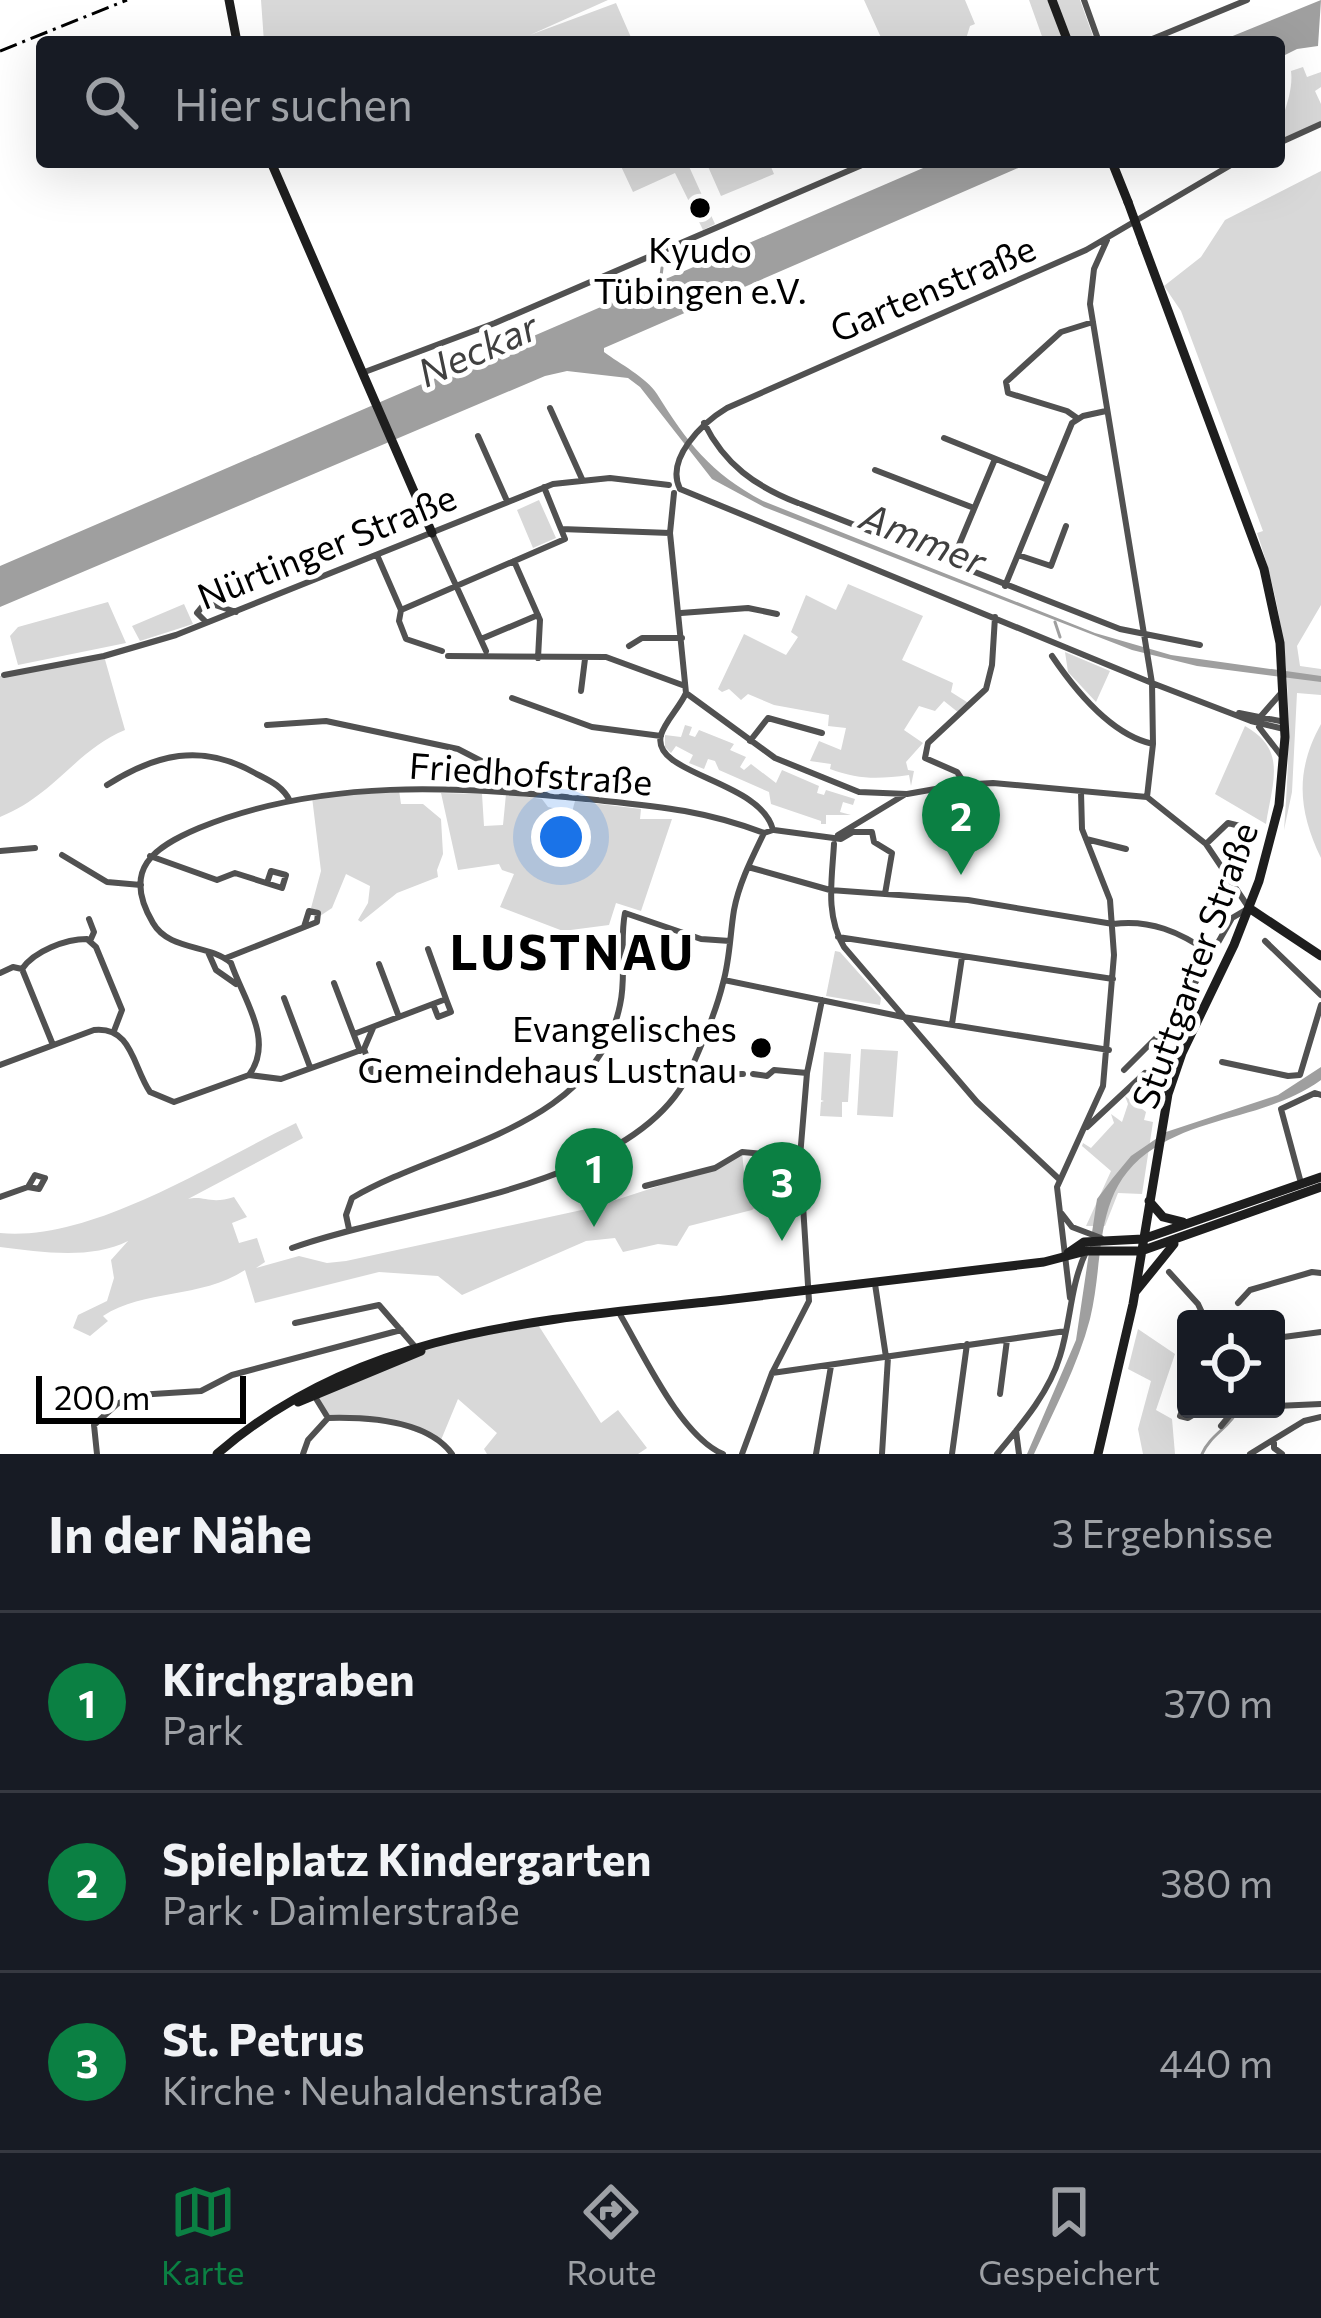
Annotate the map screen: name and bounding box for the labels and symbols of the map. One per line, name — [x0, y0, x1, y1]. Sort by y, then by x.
marker: Kyudo Tübingen e.V. — [687, 195, 713, 221]
street label: Gartenstraße — [823, 224, 1041, 350]
place label: Kyudo Tübingen e.V. — [593, 226, 807, 311]
water label: Neckar — [410, 300, 546, 396]
street label: Nürtinger Straße — [190, 473, 462, 617]
water label: Ammer — [853, 490, 995, 584]
street label: Friedhofstraße — [408, 742, 654, 802]
pin: 2 — [922, 776, 1000, 875]
your location — [531, 807, 591, 867]
street label: Stuttgarter Straße — [1121, 816, 1265, 1114]
district label: LUSTNAU — [450, 921, 696, 980]
place label: Evangelisches Gemeindehaus Lustnau — [357, 1005, 737, 1090]
marker: Evangelisches Gemeindehaus Lustnau — [748, 1035, 774, 1061]
pin: 1 — [555, 1128, 633, 1227]
pin: 3 — [743, 1142, 821, 1241]
scale bar — [36, 1370, 246, 1423]

